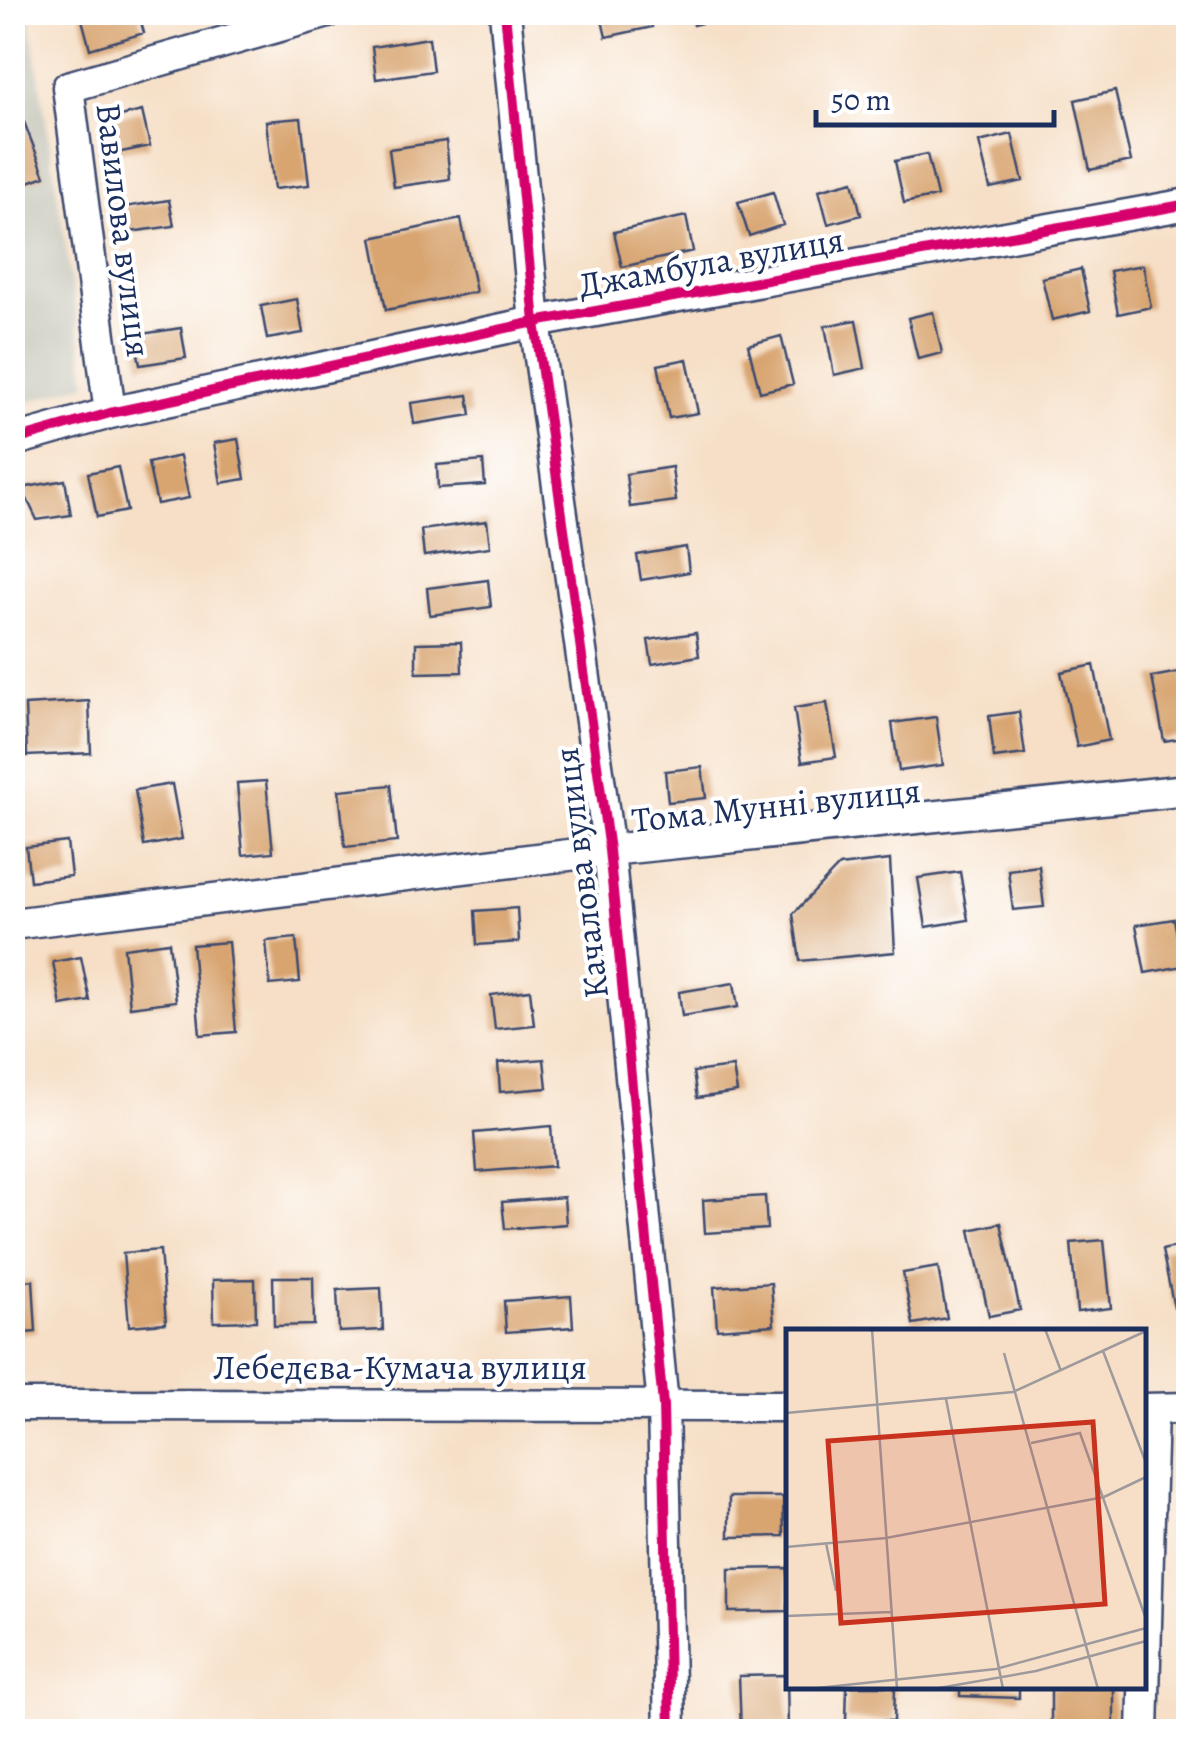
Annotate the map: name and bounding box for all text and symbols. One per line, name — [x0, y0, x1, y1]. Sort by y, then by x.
scale bar — [816, 65, 1054, 127]
text: 50 m — [831, 80, 891, 120]
street label: Вавилова вулиця — [85, 100, 163, 360]
street label: Джамбула вулиця — [575, 215, 847, 309]
street label: Качалова вулиця — [542, 745, 620, 1001]
street label: Тома Мунні вулиця — [629, 766, 923, 844]
inset map — [786, 1329, 1146, 1689]
street label: Лебедєва-Кумача вулиця — [213, 1343, 587, 1391]

